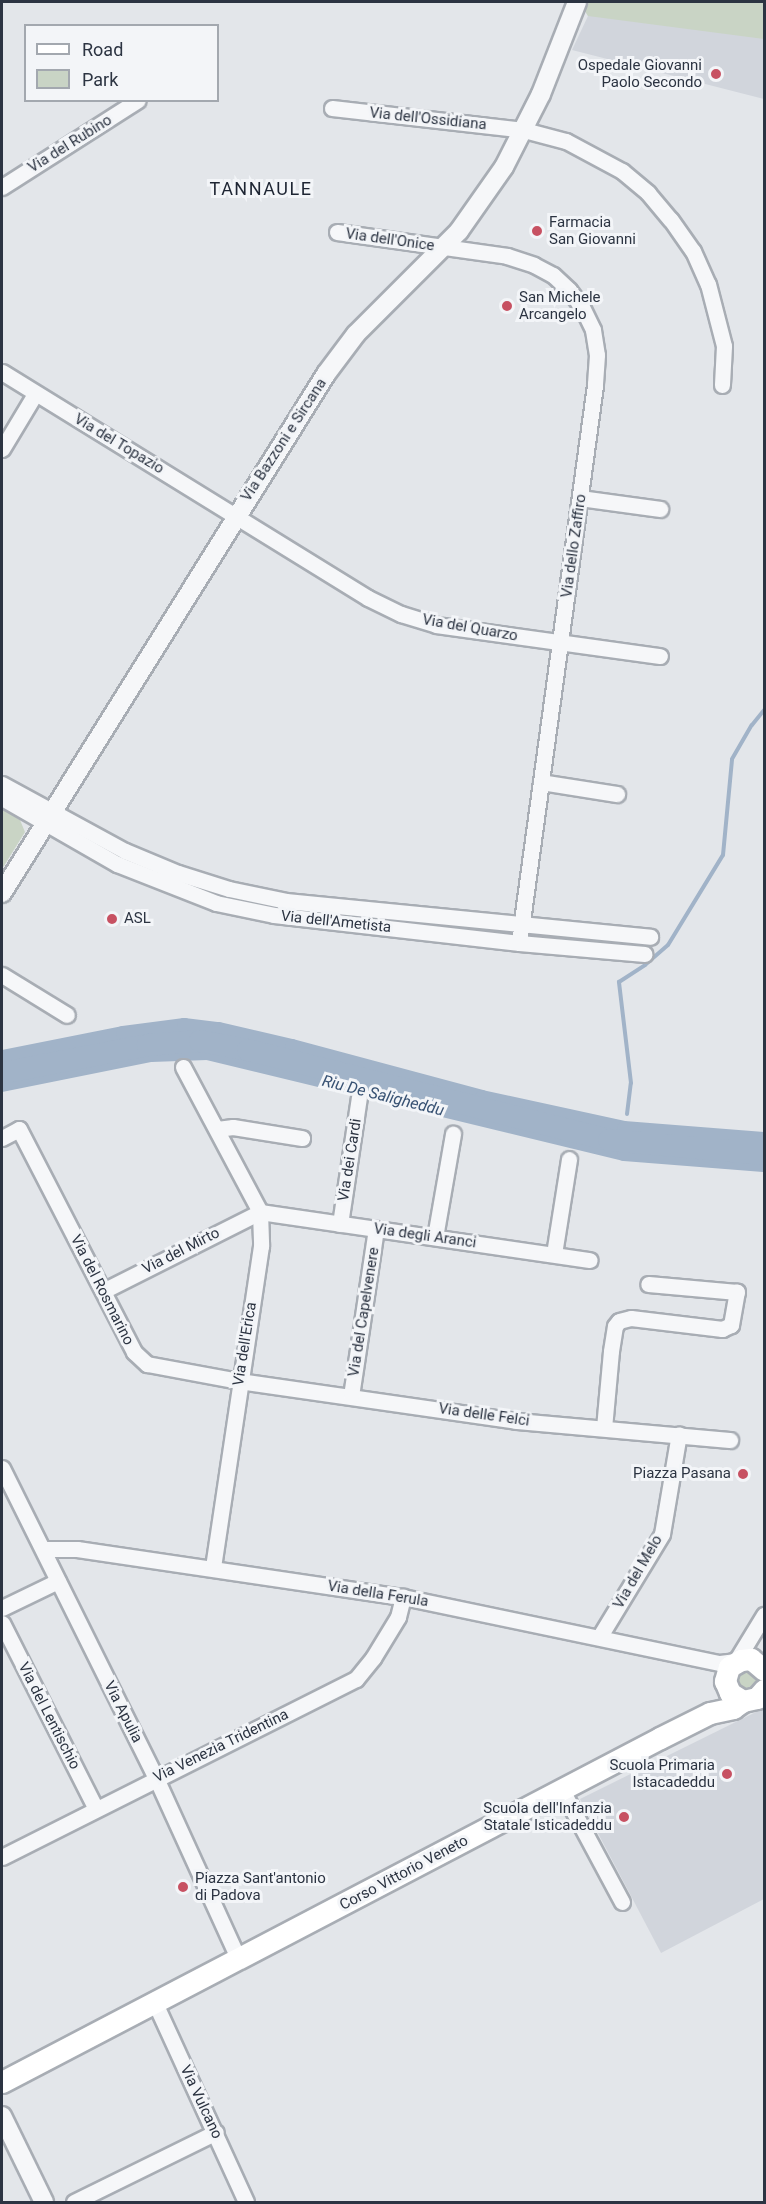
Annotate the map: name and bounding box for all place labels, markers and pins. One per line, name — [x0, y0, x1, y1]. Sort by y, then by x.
place label: Ospedale Giovanni Paolo Secondo — [578, 56, 702, 91]
marker: Ospedale Giovanni Paolo Secondo — [707, 65, 725, 83]
place label: Farmacia San Giovanni — [549, 213, 636, 248]
marker: Farmacia San Giovanni — [530, 224, 544, 238]
place label: San Michele Arcangelo — [519, 288, 600, 323]
marker: San Michele Arcangelo — [500, 299, 514, 313]
place label: ASL — [124, 910, 151, 928]
marker: ASL — [105, 912, 119, 926]
place label: Piazza Pasana — [633, 1465, 731, 1483]
marker: Piazza Pasana — [736, 1467, 750, 1481]
place label: Scuola Primaria Istacadeddu — [609, 1756, 715, 1791]
marker: Scuola Primaria Istacadeddu — [720, 1767, 734, 1781]
place label: Scuola dell'Infanzia Statale Isticadeddu — [483, 1799, 612, 1834]
marker: Scuola dell'Infanzia Statale Isticadeddu — [617, 1810, 631, 1824]
place label: Piazza Sant'antonio di Padova — [195, 1869, 326, 1904]
marker: Piazza Sant'antonio di Padova — [176, 1880, 190, 1894]

